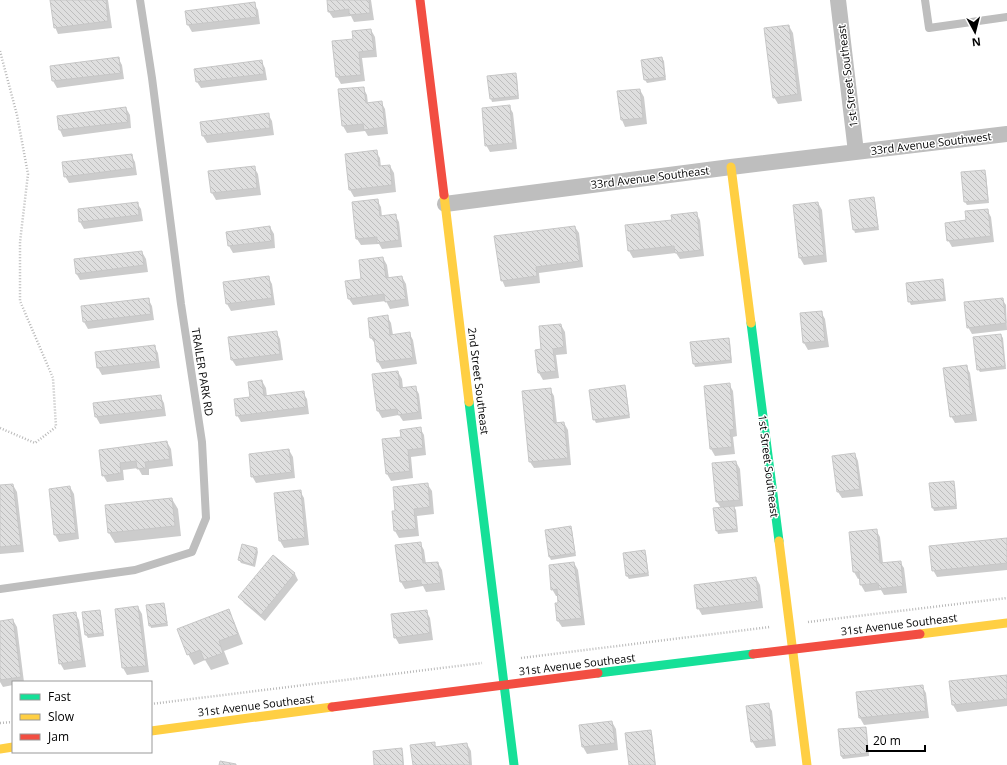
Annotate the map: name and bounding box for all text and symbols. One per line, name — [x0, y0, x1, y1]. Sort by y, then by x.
north arrow — [955, 12, 995, 52]
street label: 1st Street Southeast — [833, 24, 861, 128]
text: N — [971, 34, 982, 50]
street label: 33rd Avenue Southwest — [870, 128, 992, 158]
street label: 33rd Avenue Southeast — [590, 162, 710, 192]
street label: TRAILER PARK RD — [189, 327, 217, 417]
street label: 2nd Street Southeast — [465, 327, 493, 435]
street label: 1st Street Southeast — [755, 414, 783, 518]
street label: 31st Avenue Southeast — [840, 609, 958, 639]
street label: 31st Avenue Southeast — [518, 649, 636, 679]
legend — [12, 681, 152, 753]
text: Fast — [48, 688, 71, 705]
street label: 31st Avenue Southeast — [197, 690, 315, 720]
text: Slow — [48, 708, 75, 725]
scale bar — [867, 727, 925, 753]
text: Jam — [47, 728, 69, 745]
text: 20 m — [873, 732, 901, 749]

